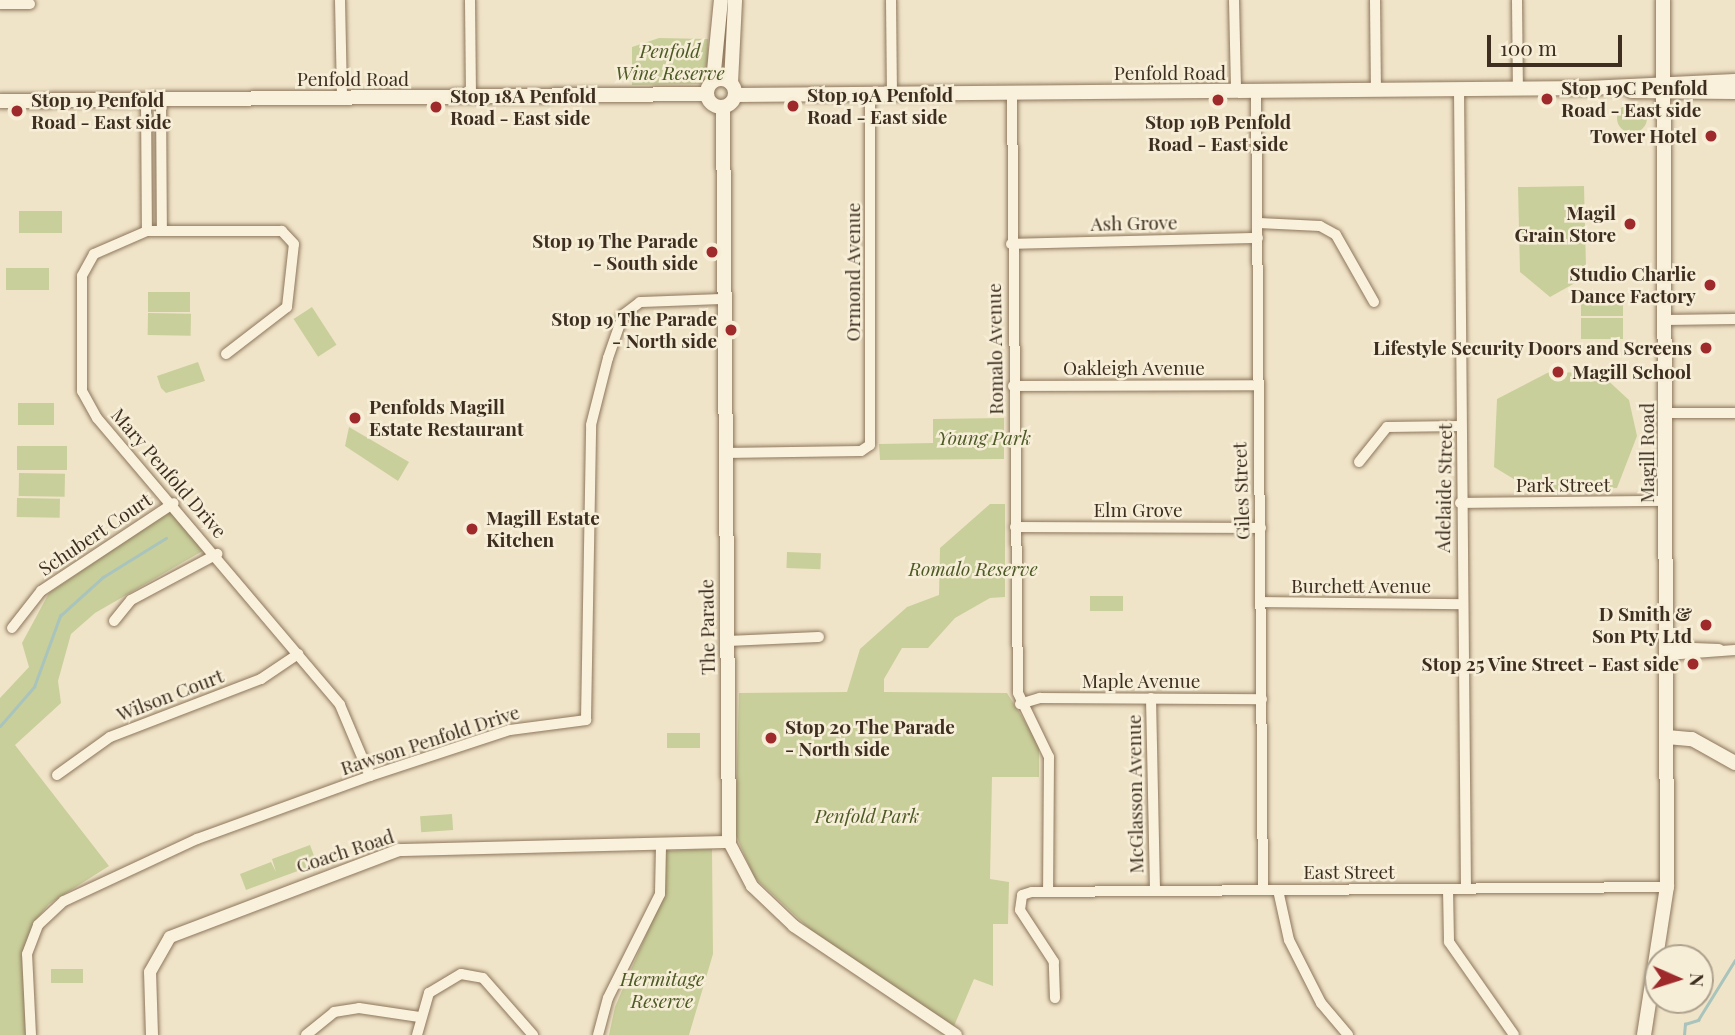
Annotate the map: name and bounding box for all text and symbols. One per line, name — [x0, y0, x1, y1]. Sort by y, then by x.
scale bar — [1490, 21, 1625, 65]
text: 100 m — [1500, 33, 1557, 61]
park label: Penfold Wine Reserve — [615, 40, 725, 84]
street label: Penfold Road — [1114, 62, 1226, 84]
street label: Penfold Road — [297, 68, 409, 90]
place label: Stop 19C Penfold Road - East side — [1561, 77, 1708, 121]
place label: Stop 19A Penfold Road - East side — [807, 84, 953, 128]
place label: Stop 18A Penfold Road - East side — [450, 85, 596, 129]
place label: Stop 19 Penfold Road - East side — [31, 89, 172, 133]
marker: Stop 19C Penfold Road - East side — [1539, 91, 1555, 107]
marker: Stop 19B Penfold Road - East side — [1210, 92, 1226, 108]
marker: Stop 19A Penfold Road - East side — [785, 98, 801, 114]
marker: Stop 18A Penfold Road - East side — [428, 99, 444, 115]
marker: Stop 19 Penfold Road - East side — [9, 103, 25, 119]
place label: Stop 19B Penfold Road - East side — [1145, 111, 1291, 155]
place label: Tower Hotel — [1589, 125, 1697, 147]
marker: Tower Hotel — [1703, 128, 1719, 144]
street label: Ormond Avenue — [842, 202, 864, 342]
place label: Magil Grain Store — [1515, 202, 1616, 246]
street label: Ash Grove — [1090, 211, 1178, 235]
marker: Magil Grain Store — [1622, 216, 1638, 232]
place label: Stop 19 The Parade - South side — [532, 230, 698, 274]
marker: Stop 19 The Parade - South side — [704, 244, 720, 260]
place label: Studio Charlie Dance Factory — [1570, 263, 1696, 307]
marker: Studio Charlie Dance Factory — [1702, 277, 1718, 293]
street label: Romalo Avenue — [982, 283, 1008, 415]
place label: Stop 19 The Parade - North side — [551, 308, 717, 352]
marker: Stop 19 The Parade - North side — [723, 322, 739, 338]
place label: Lifestyle Security Doors and Screens — [1372, 337, 1692, 359]
marker: Lifestyle Security Doors and Screens — [1698, 340, 1714, 356]
street label: Oakleigh Avenue — [1063, 357, 1205, 379]
place label: Magill School — [1572, 361, 1691, 383]
marker: Magill School — [1550, 364, 1566, 380]
place label: Penfolds Magill Estate Restaurant — [369, 396, 524, 440]
street label: Magill Road — [1636, 403, 1658, 503]
street label: Mary Penfold Drive — [107, 404, 231, 542]
marker: Penfolds Magill Estate Restaurant — [347, 410, 363, 426]
street label: Adelaide Street — [1431, 423, 1457, 553]
park label: Young Park — [937, 427, 1031, 449]
street label: Giles Street — [1228, 442, 1254, 540]
street label: Park Street — [1516, 474, 1610, 496]
street label: Schubert Court — [34, 488, 156, 580]
street label: Elm Grove — [1093, 499, 1183, 521]
place label: Magill Estate Kitchen — [486, 507, 600, 551]
marker: Magill Estate Kitchen — [464, 521, 480, 537]
park label: Romalo Reserve — [908, 558, 1038, 580]
street label: Burchett Avenue — [1290, 575, 1432, 597]
street label: The Parade — [695, 579, 719, 675]
place label: D Smith & Son Pty Ltd — [1591, 603, 1692, 647]
marker: D Smith & Son Pty Ltd — [1698, 617, 1714, 633]
place label: Stop 25 Vine Street - East side — [1420, 653, 1679, 675]
marker: Stop 25 Vine Street - East side — [1685, 656, 1701, 672]
street label: Wilson Court — [113, 664, 227, 726]
street label: Maple Avenue — [1081, 670, 1201, 692]
street label: Rawson Penfold Drive — [338, 700, 522, 780]
street label: McGlasson Avenue — [1122, 714, 1148, 874]
place label: Stop 20 The Parade - North side — [785, 716, 955, 760]
marker: Stop 20 The Parade - North side — [763, 730, 779, 746]
park label: Penfold Park — [815, 805, 919, 827]
street label: Coach Road — [293, 825, 397, 877]
street label: East Street — [1303, 861, 1395, 883]
north arrow — [1644, 944, 1714, 1014]
park label: Hermitage Reserve — [620, 968, 704, 1012]
text: N — [1685, 972, 1711, 988]

